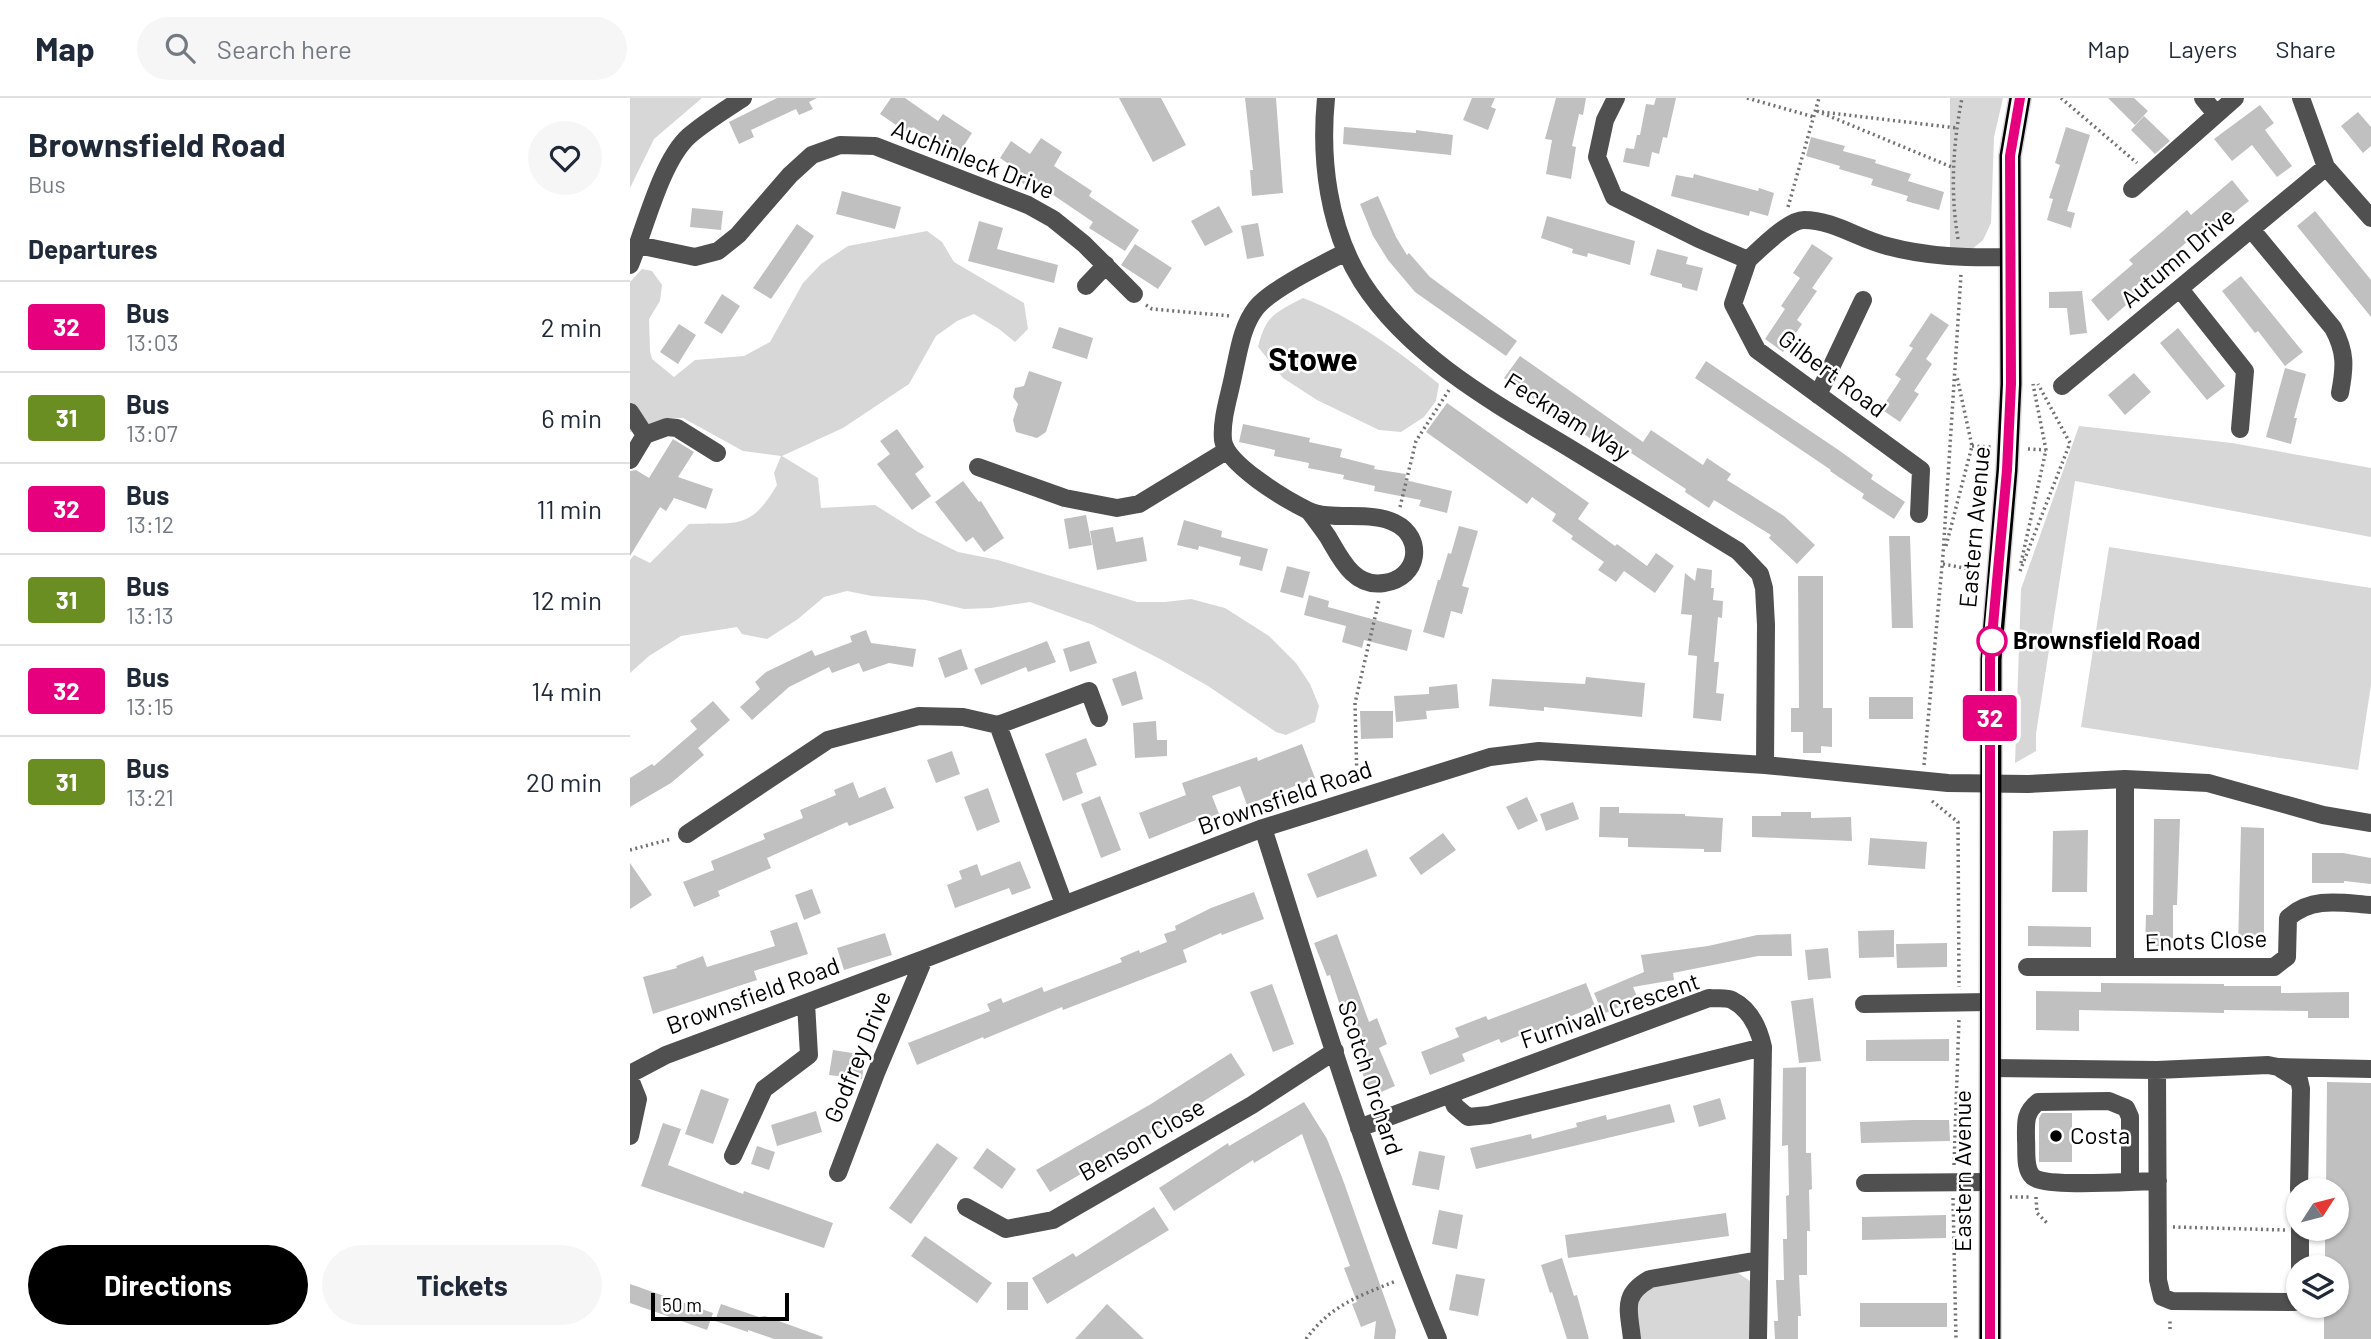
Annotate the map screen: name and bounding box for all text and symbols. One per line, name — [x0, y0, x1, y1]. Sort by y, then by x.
search box — [137, 17, 627, 80]
text: Map — [35, 28, 95, 68]
icon: search — [161, 29, 199, 67]
text: Search here — [217, 33, 352, 64]
text: Map — [2087, 34, 2130, 63]
text: Layers — [2168, 34, 2237, 63]
text: Share — [2275, 34, 2336, 63]
street label: Auchinleck Drive — [888, 113, 1059, 204]
button: heart — [528, 121, 602, 195]
text: Brownsfield Road — [28, 124, 286, 164]
text: Bus — [28, 170, 66, 198]
street label: Autumn Drive — [2114, 201, 2240, 313]
text: Departures — [28, 233, 158, 264]
text: Bus — [126, 297, 169, 328]
text: 2 min — [541, 311, 602, 342]
text: 32 — [53, 312, 80, 341]
street label: Gilbert Road — [1773, 323, 1893, 423]
text: 13:03 — [126, 328, 179, 356]
district label: Stowe — [1268, 339, 1358, 377]
street label: Fecknam Way — [1500, 366, 1636, 466]
text: Bus — [126, 388, 169, 419]
text: 6 min — [541, 402, 602, 433]
text: 31 — [56, 403, 77, 432]
text: 13:07 — [126, 419, 178, 447]
street label: Eastern Avenue — [1952, 445, 1995, 609]
text: Bus — [126, 479, 169, 510]
text: 11 min — [536, 493, 602, 524]
text: 32 — [53, 494, 80, 523]
text: 13:12 — [126, 510, 174, 538]
text: Bus — [126, 570, 169, 601]
text: 12 min — [532, 584, 602, 615]
text: 31 — [56, 585, 77, 614]
text: 13:13 — [126, 601, 174, 629]
place label: Brownsfield Road — [2013, 625, 2200, 654]
marker: Brownsfield Road — [1977, 626, 2007, 656]
text: Bus — [126, 661, 169, 692]
text: 14 min — [531, 675, 602, 706]
text: 32 — [53, 676, 80, 705]
text: 13:15 — [126, 692, 174, 720]
line badge: 32 — [1958, 695, 2022, 741]
text: 32 — [1977, 703, 2003, 732]
text: Bus — [126, 752, 169, 783]
street label: Brownsfield Road — [1194, 753, 1375, 840]
text: 20 min — [526, 766, 602, 797]
text: 31 — [56, 767, 77, 796]
text: 13:21 — [126, 783, 174, 811]
street label: Enots Close — [2144, 923, 2268, 956]
street label: Brownsfield Road — [662, 950, 843, 1039]
street label: Furnivall Crescent — [1516, 965, 1703, 1054]
street label: Godfrey Drive — [817, 986, 896, 1127]
street label: Scotch Orchard — [1333, 997, 1410, 1159]
street label: Eastern Avenue — [1947, 1090, 1976, 1252]
street label: Benson Close — [1073, 1091, 1209, 1186]
place label: Costa — [2070, 1120, 2130, 1149]
marker: Costa — [2048, 1128, 2064, 1144]
north arrow — [2286, 1178, 2348, 1241]
map controls — [2286, 1178, 2349, 1318]
button: Directions — [28, 1245, 308, 1325]
button: Tickets — [322, 1245, 602, 1325]
button: layers — [2286, 1255, 2349, 1318]
scale bar — [651, 1290, 789, 1322]
text: 50 m — [662, 1293, 702, 1316]

